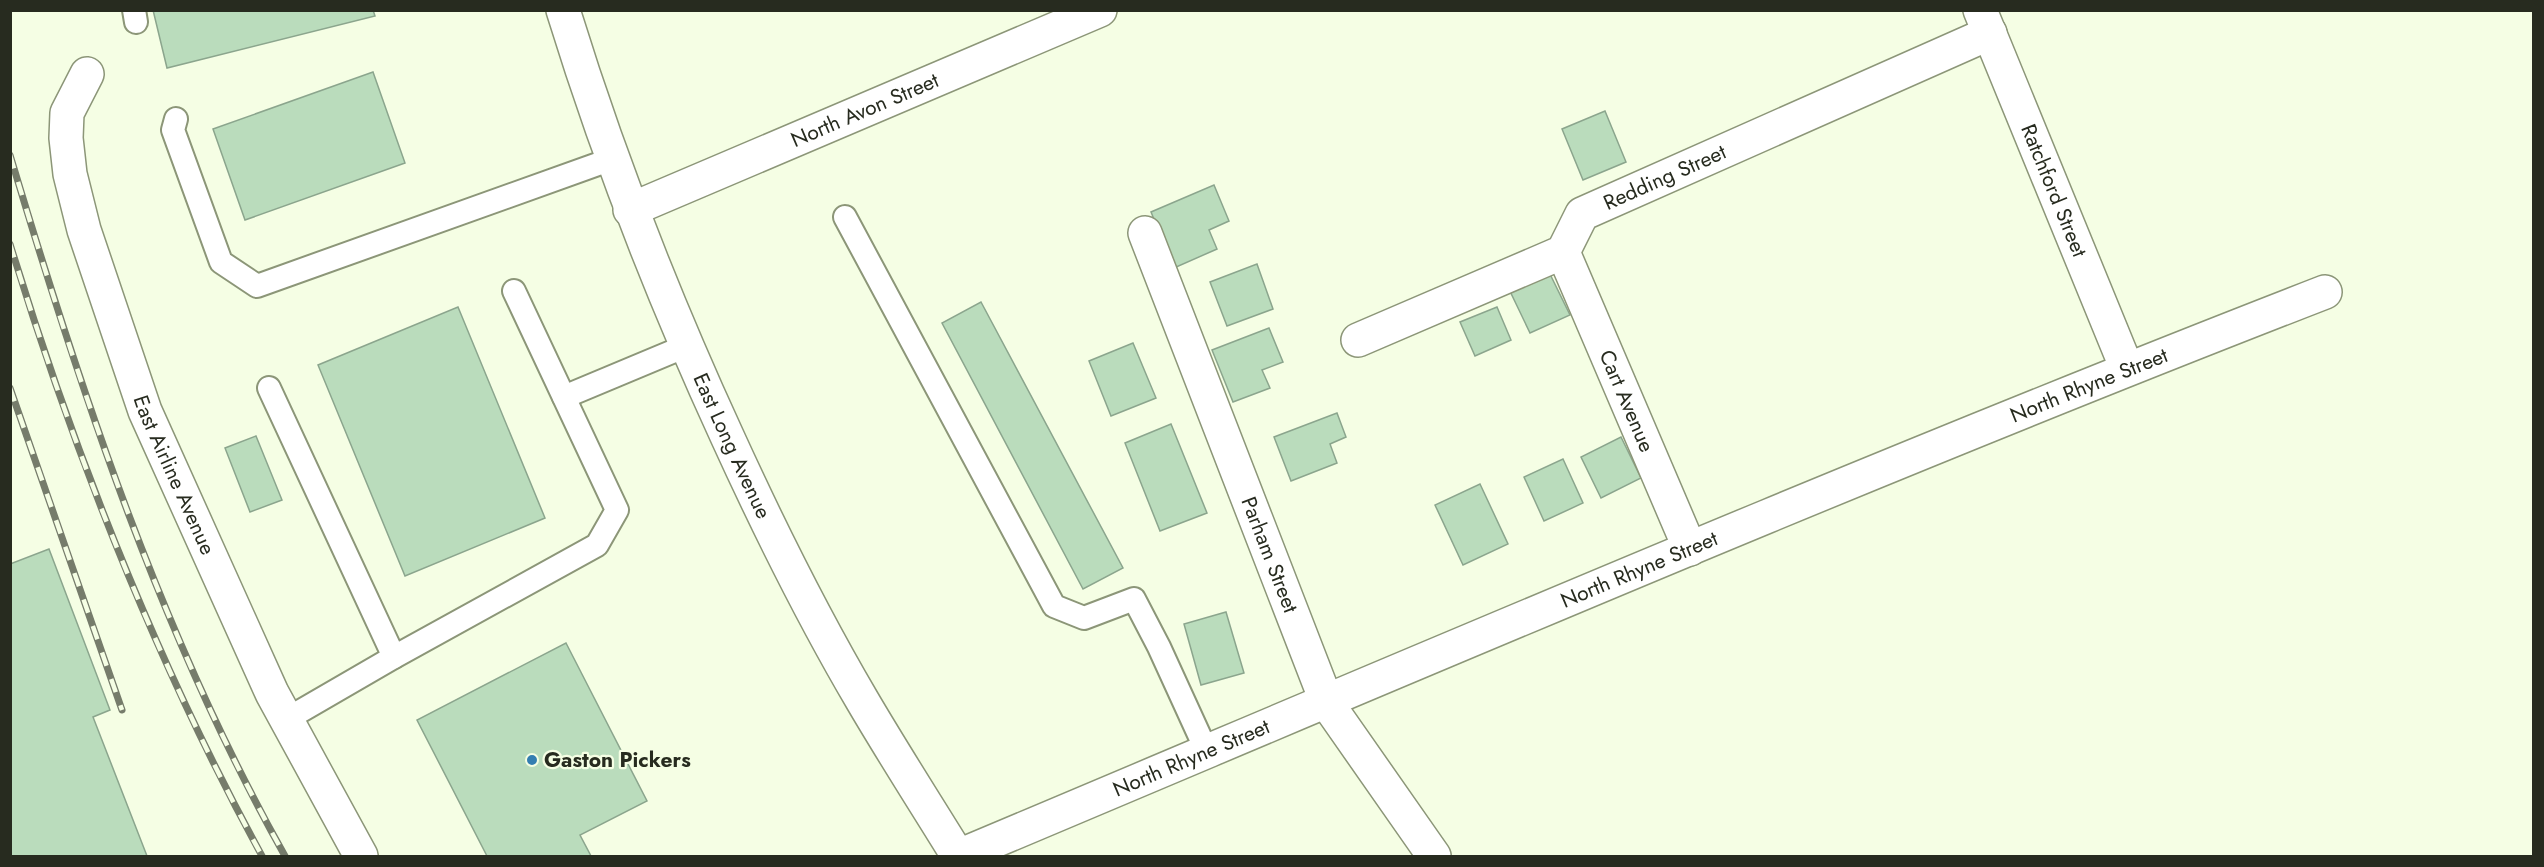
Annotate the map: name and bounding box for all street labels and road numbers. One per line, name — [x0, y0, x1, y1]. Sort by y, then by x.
street label: North Avon Street — [786, 65, 943, 155]
street label: Ratchford Street — [2013, 119, 2095, 261]
street label: Redding Street — [1598, 137, 1731, 218]
street label: North Rhyne Street — [2005, 340, 2172, 430]
street label: Cart Avenue — [1592, 345, 1662, 457]
street label: East Long Avenue — [686, 368, 779, 524]
street label: East Airline Avenue — [126, 391, 223, 560]
street label: Parham Street — [1234, 492, 1306, 617]
street label: North Rhyne Street — [1556, 523, 1722, 616]
street label: North Rhyne Street — [1108, 712, 1274, 804]

